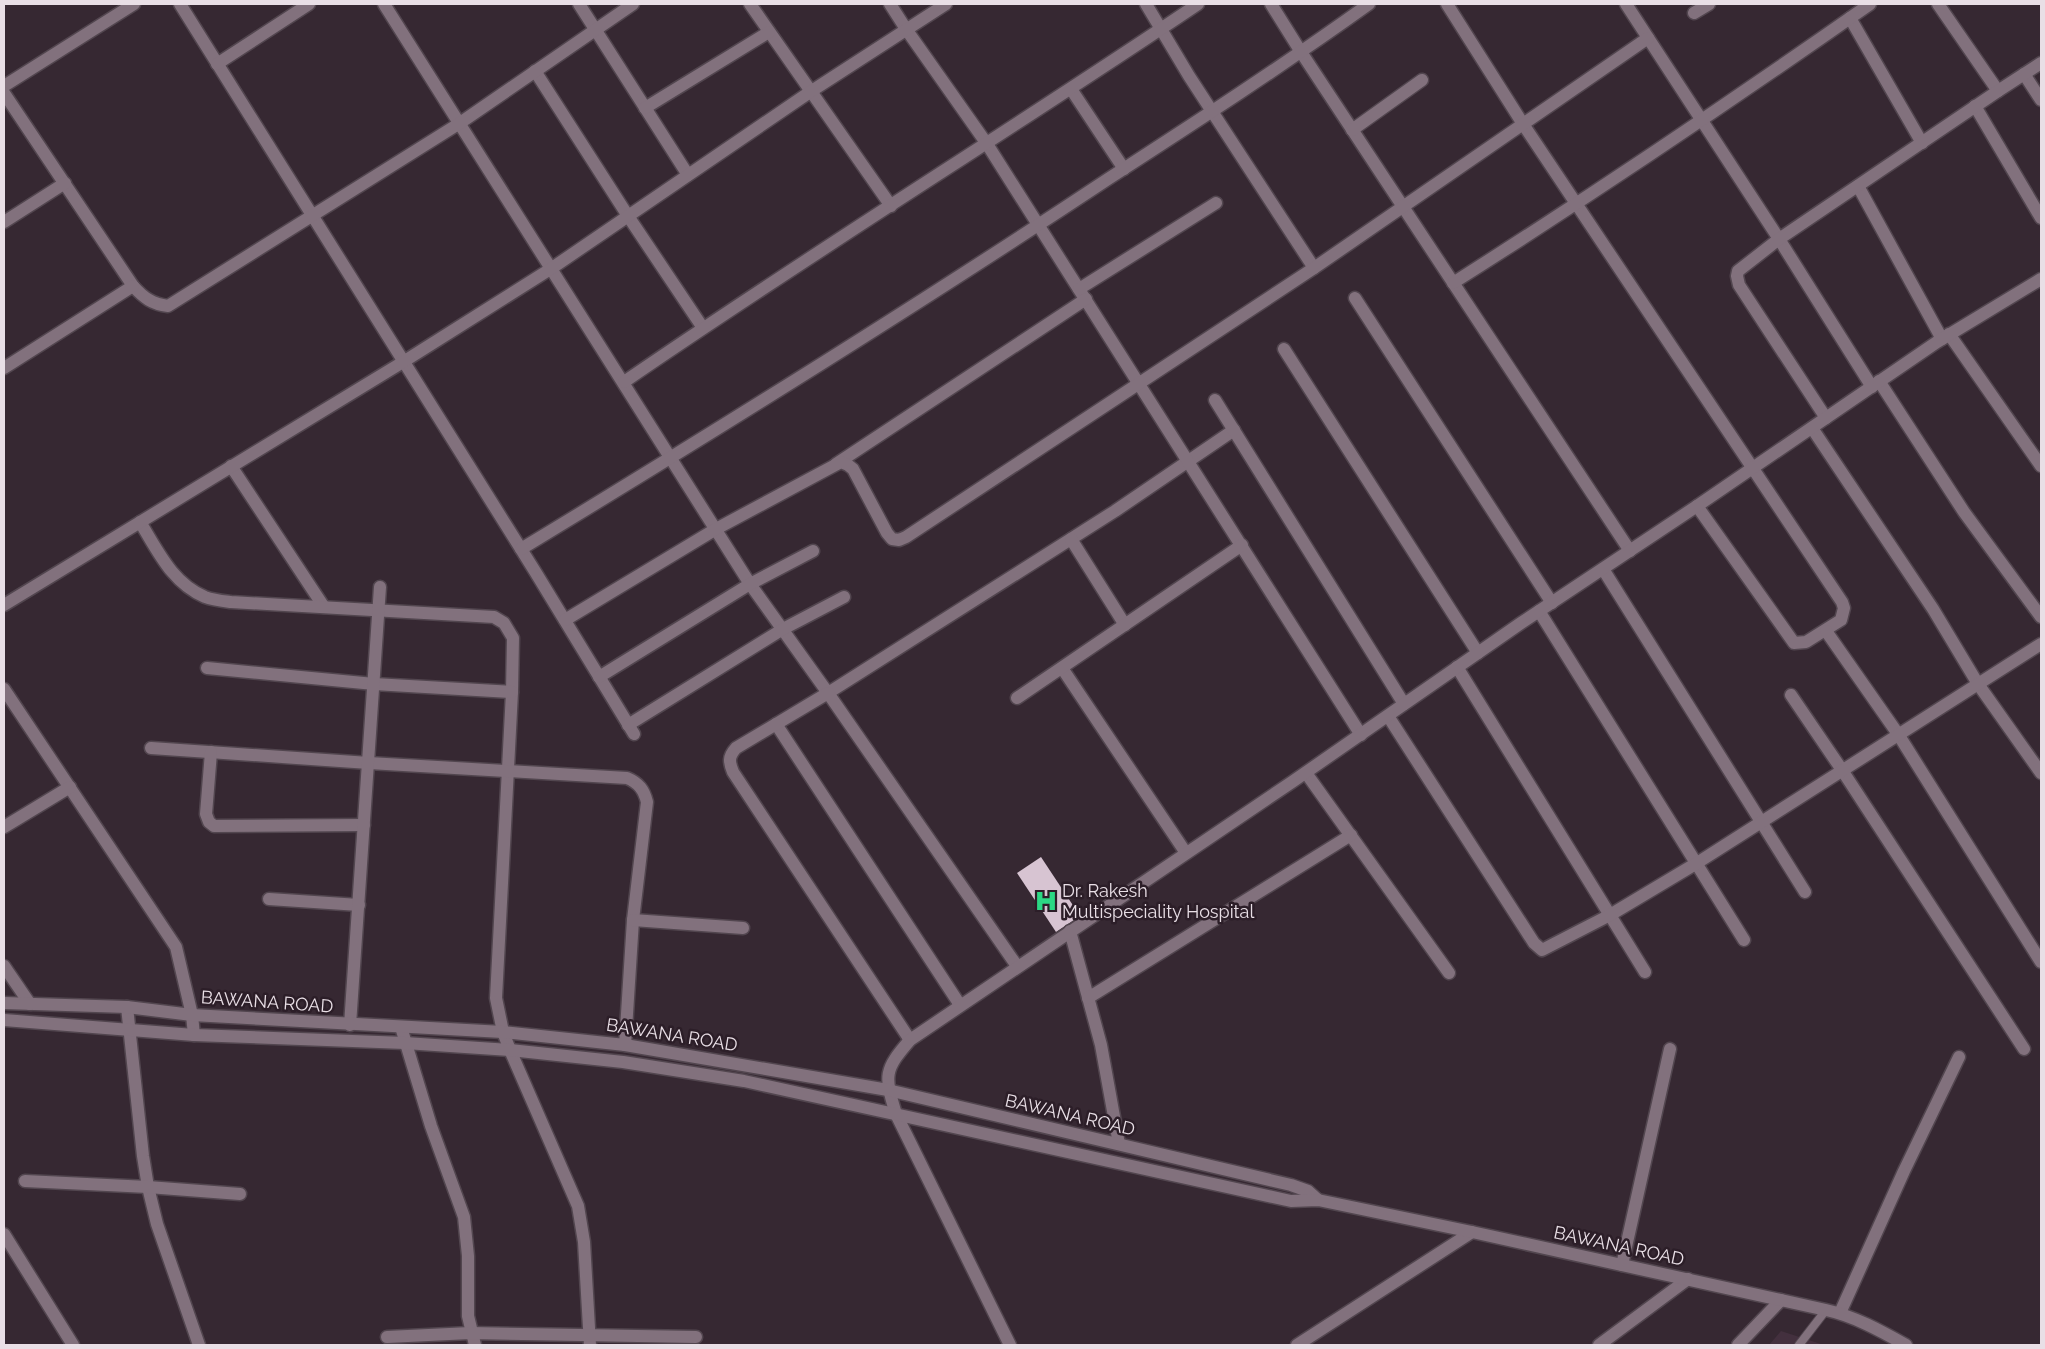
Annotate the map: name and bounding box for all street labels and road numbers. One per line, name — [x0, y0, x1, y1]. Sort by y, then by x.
street label: BAWANA ROAD — [200, 986, 334, 1017]
street label: BAWANA ROAD — [605, 1014, 739, 1055]
street label: BAWANA ROAD — [1003, 1089, 1137, 1140]
street label: BAWANA ROAD — [1552, 1221, 1686, 1270]

